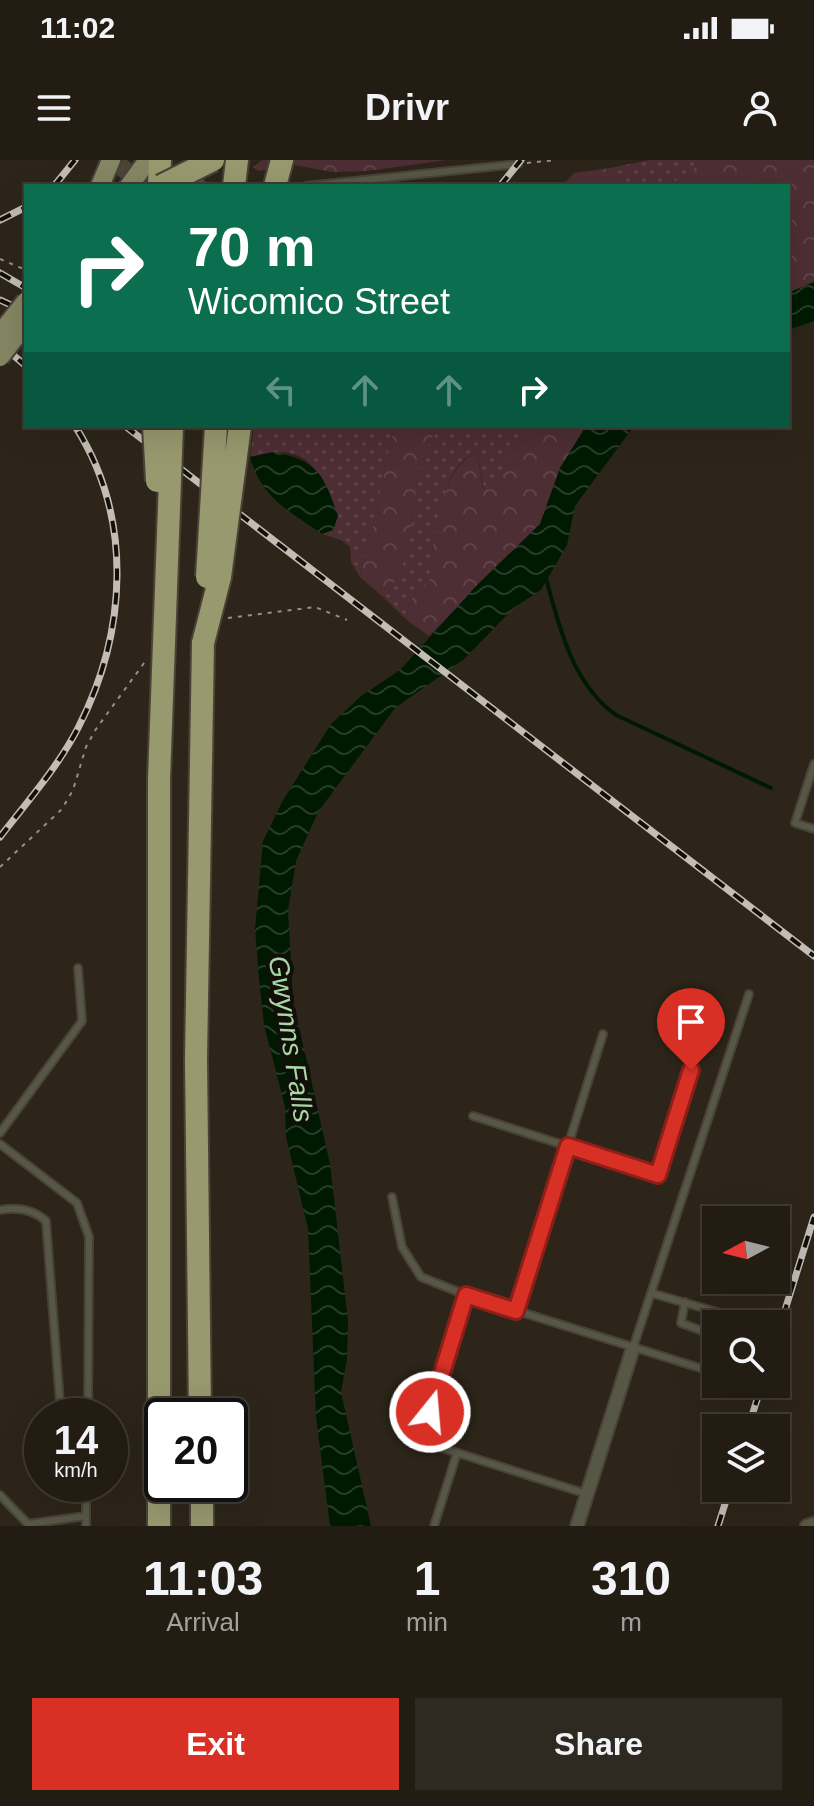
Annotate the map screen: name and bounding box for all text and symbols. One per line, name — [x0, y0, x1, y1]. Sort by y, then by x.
text: 11:02 — [40, 11, 115, 44]
icon: menu — [32, 86, 76, 130]
icon: person — [738, 86, 782, 130]
text: Drivr — [365, 87, 449, 128]
text: 70 m — [188, 215, 316, 278]
icon: right — [56, 216, 160, 320]
text: Wicomico Street — [188, 281, 450, 322]
icon: left — [259, 368, 303, 412]
icon: ahead — [343, 368, 387, 412]
icon: ahead — [427, 368, 471, 412]
icon: right — [511, 368, 555, 412]
water label: Gwynns Falls — [263, 954, 319, 1124]
pin — [657, 988, 725, 1070]
icon: arrive — [669, 1000, 713, 1044]
north arrow — [702, 1206, 790, 1294]
map controls — [702, 1206, 790, 1502]
button: search — [702, 1310, 790, 1398]
position arrow — [388, 1370, 472, 1454]
speed limit sign: 20 — [144, 1398, 248, 1502]
button: layers — [702, 1414, 790, 1502]
text: 14 — [54, 1418, 98, 1462]
text: km/h — [54, 1459, 98, 1481]
text: 11:03 — [143, 1552, 263, 1605]
text: 1 — [414, 1552, 440, 1605]
text: 310 — [591, 1552, 671, 1605]
text: Arrival — [166, 1607, 240, 1637]
text: min — [406, 1607, 448, 1637]
text: m — [620, 1607, 642, 1637]
button: Exit — [32, 1698, 399, 1790]
button: Share — [415, 1698, 782, 1790]

